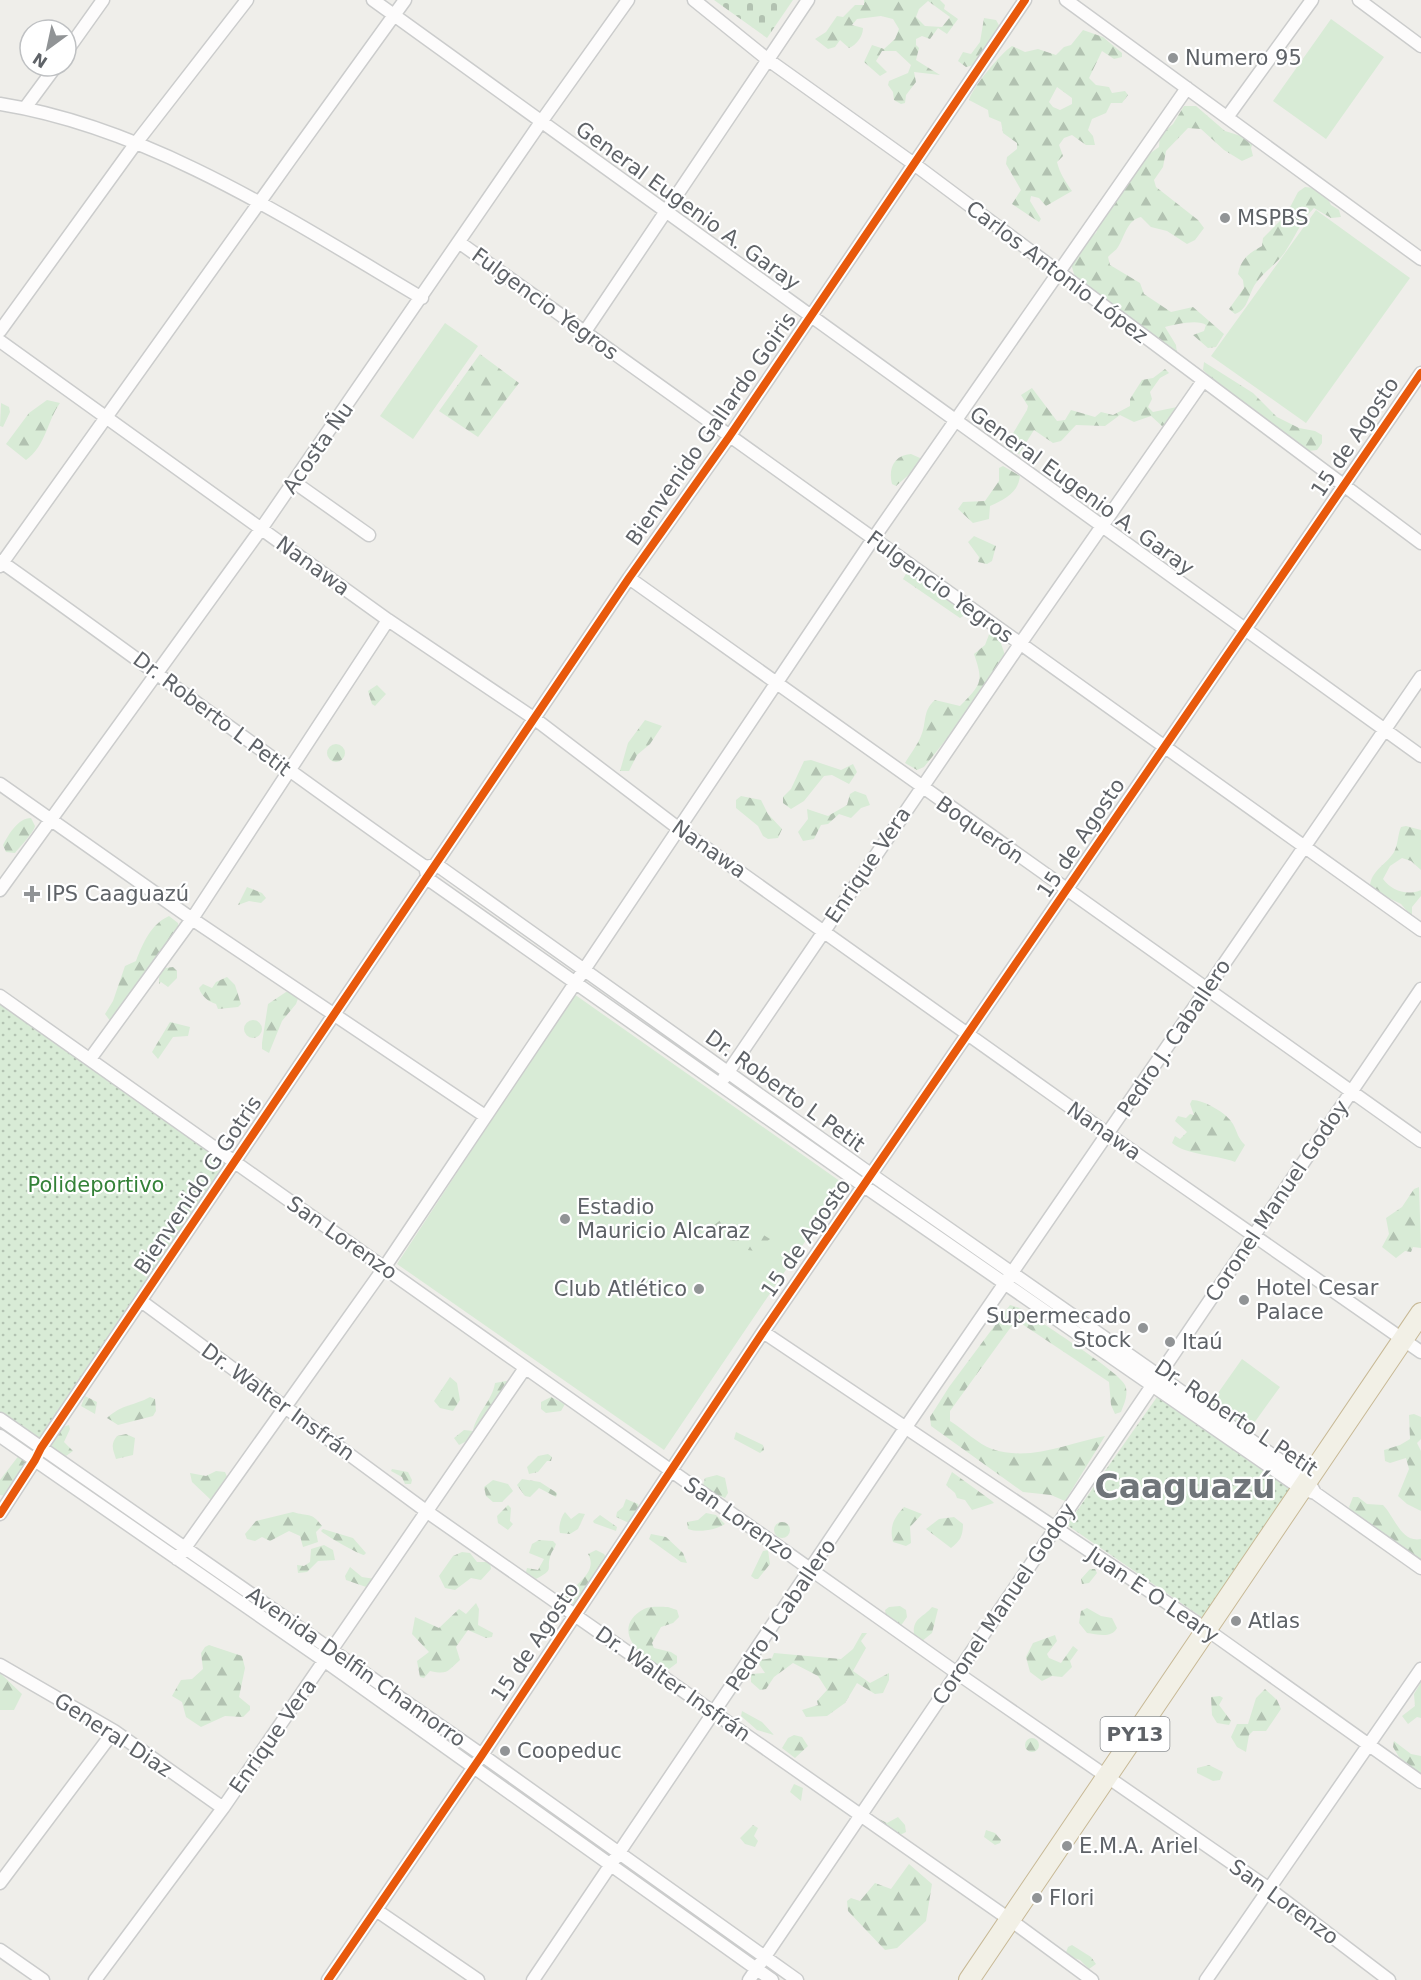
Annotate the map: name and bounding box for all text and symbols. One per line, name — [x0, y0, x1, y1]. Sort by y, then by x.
north arrow — [18, 18, 78, 78]
place label: Numero 95 — [1185, 46, 1302, 70]
text: N — [29, 49, 51, 72]
marker: Numero 95 — [1166, 51, 1180, 65]
street label: General Eugenio A. Garay — [571, 117, 805, 295]
street label: Carlos Antonio López — [961, 196, 1153, 348]
place label: MSPBS — [1237, 206, 1308, 230]
marker: MSPBS — [1218, 211, 1232, 225]
street label: Fulgencio Yegros — [467, 243, 623, 365]
street label: Bienvenido Gallardo Goiris — [621, 308, 801, 550]
street label: 15 de Agosto — [1306, 373, 1404, 501]
street label: Acosta Ñu — [276, 396, 358, 498]
street label: General Eugenio A. Garay — [965, 402, 1199, 580]
street label: Fulgencio Yegros — [862, 526, 1018, 648]
street label: Nanawa — [272, 531, 354, 601]
street label: Dr. Roberto L Petit — [129, 647, 295, 781]
street label: 15 de Agosto — [1032, 774, 1130, 902]
street label: Boquerón — [932, 791, 1028, 869]
street label: Enrique Vera — [820, 803, 916, 927]
street label: Nanawa — [667, 815, 751, 883]
place label: IPS Caaguazú — [46, 882, 189, 906]
marker: IPS Caaguazú — [23, 885, 41, 903]
street label: Pedro J. Caballero — [1112, 955, 1236, 1121]
street label: Dr. Roberto L Petit — [701, 1025, 869, 1157]
street label: Bienvenido G Gotris — [129, 1091, 267, 1279]
street label: Coronel Manuel Godoy — [1200, 1096, 1354, 1306]
street label: Nanawa — [1062, 1097, 1146, 1165]
park label: Polideportivo — [28, 1173, 164, 1197]
street label: 15 de Agosto — [756, 1174, 856, 1302]
street label: San Lorenzo — [282, 1191, 402, 1285]
place label: Estadio Mauricio Alcaraz — [577, 1195, 750, 1243]
marker: Estadio Mauricio Alcaraz — [558, 1212, 572, 1226]
place label: Hotel Cesar Palace — [1256, 1276, 1379, 1324]
place label: Club Atlético — [554, 1277, 687, 1301]
marker: Club Atlético — [692, 1282, 706, 1296]
marker: Hotel Cesar Palace — [1237, 1293, 1251, 1307]
place label: Supermecado Stock — [986, 1304, 1132, 1352]
marker: Supermecado Stock — [1136, 1321, 1150, 1335]
place label: Itaú — [1182, 1330, 1223, 1354]
marker: Itaú — [1163, 1335, 1177, 1349]
street label: Dr. Walter Insfrán — [197, 1338, 359, 1466]
street label: Dr. Roberto L Petit — [1150, 1355, 1322, 1481]
district label: Caaguazú — [1095, 1467, 1275, 1506]
street label: San Lorenzo — [679, 1472, 799, 1566]
street label: Coronel Manuel Godoy — [927, 1499, 1081, 1709]
street label: Pedro J Caballero — [721, 1534, 841, 1696]
street label: Juan E O Leary — [1081, 1541, 1223, 1648]
street label: 15 de Agosto — [486, 1578, 584, 1706]
street label: Avenida Delfin Chamorro — [242, 1582, 470, 1752]
place label: Atlas — [1248, 1609, 1300, 1633]
marker: Atlas — [1229, 1614, 1243, 1628]
street label: Dr. Walter Insfrán — [591, 1622, 755, 1746]
street label: Enrique Vera — [225, 1674, 321, 1798]
street label: General Diaz — [50, 1688, 176, 1782]
road number: PY13 — [1100, 1717, 1170, 1751]
place label: Coopeduc — [517, 1739, 622, 1763]
marker: Coopeduc — [498, 1744, 512, 1758]
place label: E.M.A. Ariel — [1079, 1834, 1199, 1858]
marker: E.M.A. Ariel — [1060, 1839, 1074, 1853]
street label: San Lorenzo — [1225, 1854, 1343, 1950]
place label: Flori — [1049, 1886, 1094, 1910]
marker: Flori — [1030, 1891, 1044, 1905]

